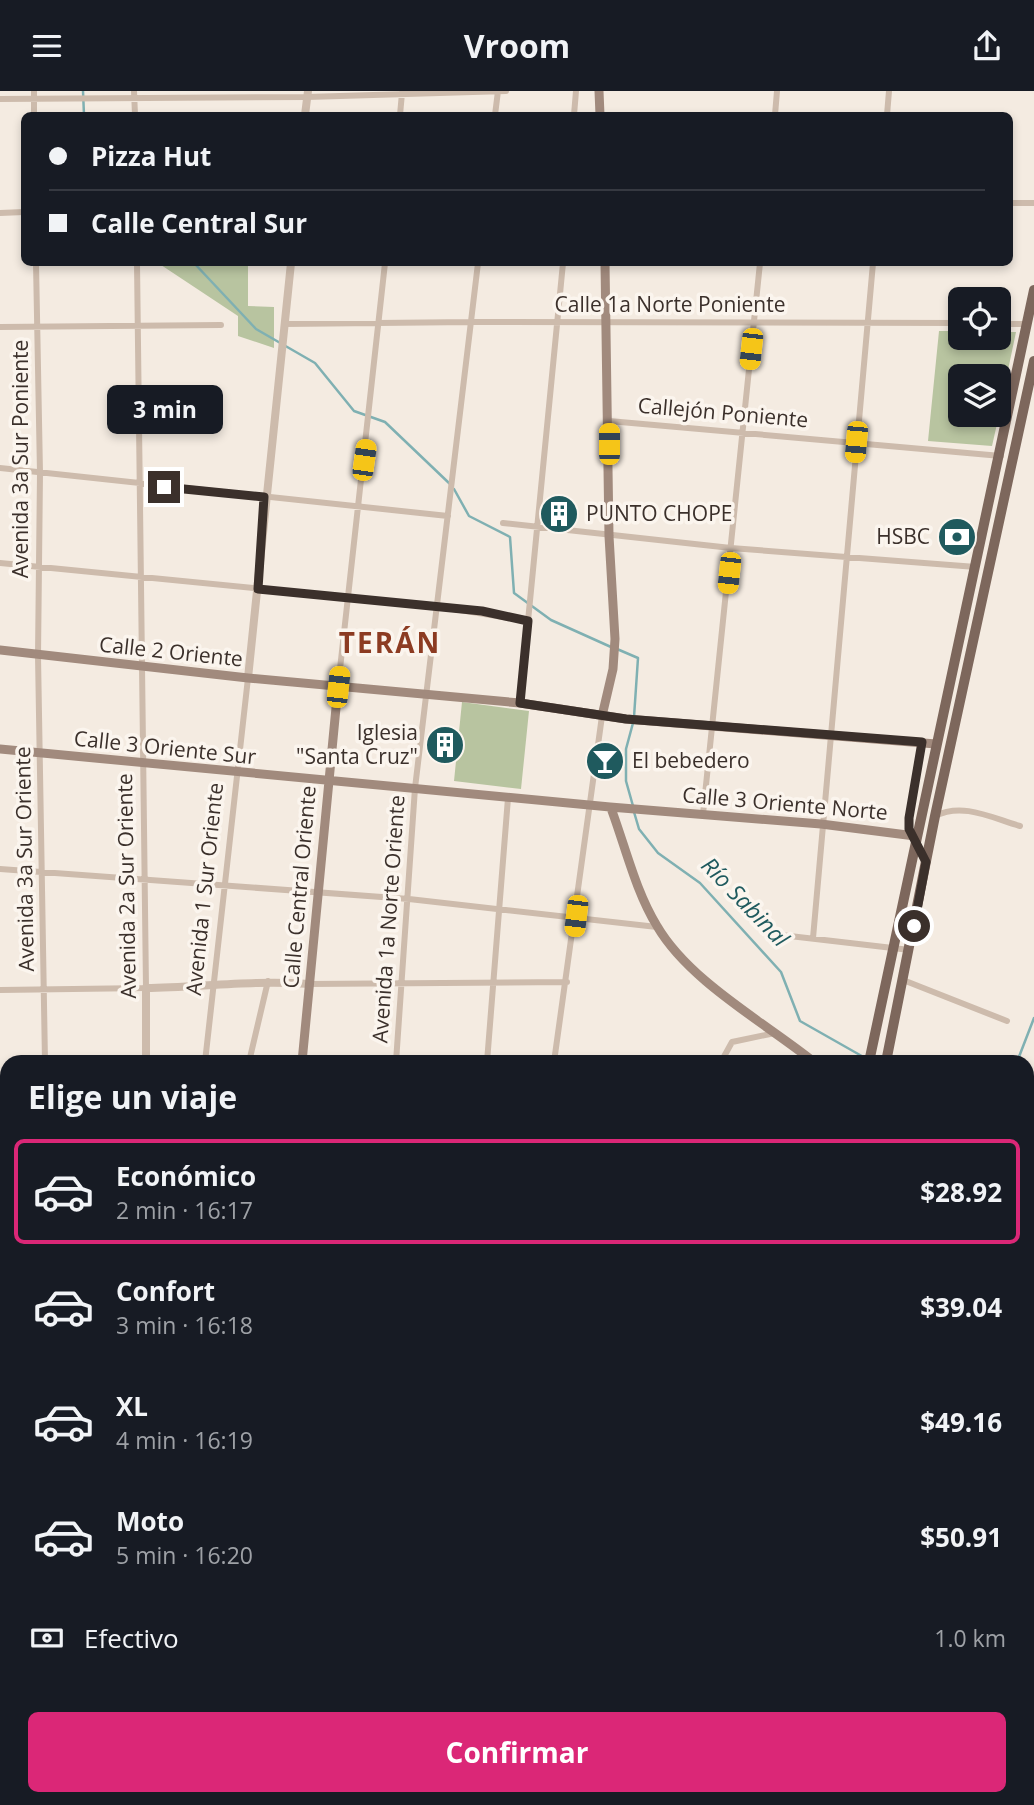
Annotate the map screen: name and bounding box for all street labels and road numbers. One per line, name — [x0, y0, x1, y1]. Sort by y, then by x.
street label: Calle 1a Norte Poniente — [554, 290, 786, 318]
street label: Avenida 3a Sur Poniente — [6, 340, 34, 578]
street label: Callejón Poniente — [637, 391, 809, 433]
street label: Calle 2 Oriente — [98, 630, 244, 672]
street label: Calle 3 Oriente Sur — [73, 724, 258, 771]
street label: Avenida 3a Sur Oriente — [8, 746, 40, 972]
street label: Avenida 2a Sur Oriente — [110, 773, 142, 999]
street label: Calle 3 Oriente Norte — [681, 780, 889, 826]
street label: Avenida 1 Sur Oriente — [179, 781, 229, 997]
street label: Calle Central Oriente — [276, 784, 322, 989]
street label: Avenida 1a Norte Oriente — [365, 794, 411, 1044]

